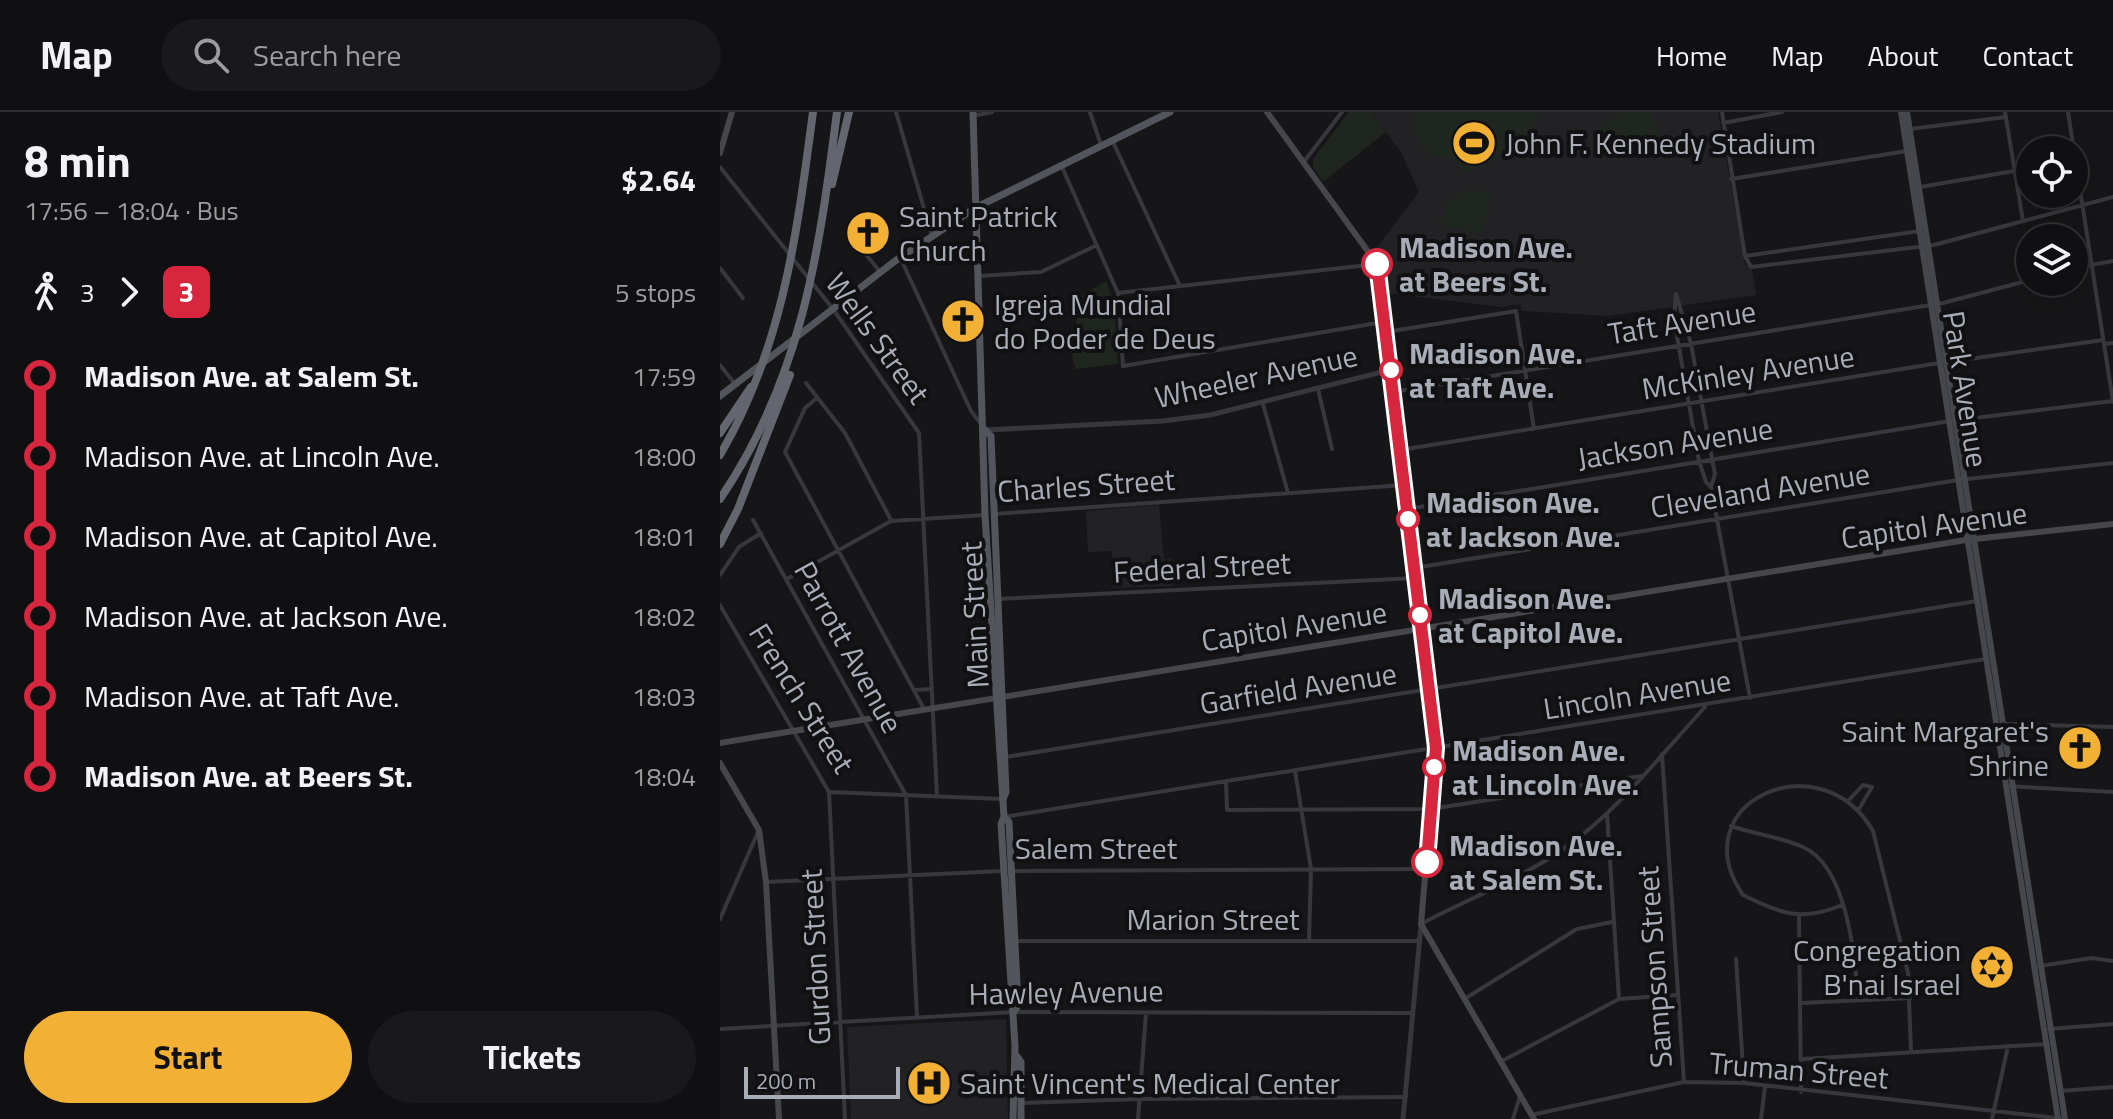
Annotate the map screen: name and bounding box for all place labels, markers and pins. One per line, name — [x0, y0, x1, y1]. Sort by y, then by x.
sports icon: John F. Kennedy Stadium — [1450, 119, 1498, 167]
place label: John F. Kennedy Stadium — [1505, 120, 1816, 166]
place label: Saint Patrick Church — [899, 193, 1058, 273]
church icon: Saint Patrick Church — [844, 209, 892, 257]
place label: Madison Ave. at Beers St. — [1399, 224, 1573, 304]
marker: Madison Ave. at Beers St. — [1362, 249, 1392, 279]
place label: Igreja Mundial do Poder de Deus — [994, 281, 1216, 361]
church icon: Igreja Mundial do Poder de Deus — [939, 297, 987, 345]
place label: Madison Ave. at Taft Ave. — [1409, 330, 1583, 410]
marker: Madison Ave. at Taft Ave. — [1380, 359, 1402, 381]
place label: Madison Ave. at Jackson Ave. — [1426, 479, 1621, 559]
marker: Madison Ave. at Jackson Ave. — [1397, 508, 1419, 530]
place label: Madison Ave. at Capitol Ave. — [1438, 575, 1623, 655]
marker: Madison Ave. at Capitol Ave. — [1409, 604, 1431, 626]
place label: Saint Margaret's Shrine — [1841, 708, 2049, 788]
church icon: Saint Margaret's Shrine — [2056, 724, 2104, 772]
place label: Madison Ave. at Lincoln Ave. — [1452, 727, 1639, 807]
marker: Madison Ave. at Lincoln Ave. — [1423, 756, 1445, 778]
place label: Madison Ave. at Salem St. — [1449, 822, 1623, 902]
marker: Madison Ave. at Salem St. — [1412, 847, 1442, 877]
place label: Congregation B'nai Israel — [1793, 927, 1961, 1007]
synagogue icon: Congregation B'nai Israel — [1968, 943, 2016, 991]
hospital icon: Saint Vincent's Medical Center — [905, 1059, 953, 1107]
place label: Saint Vincent's Medical Center — [960, 1060, 1340, 1106]

